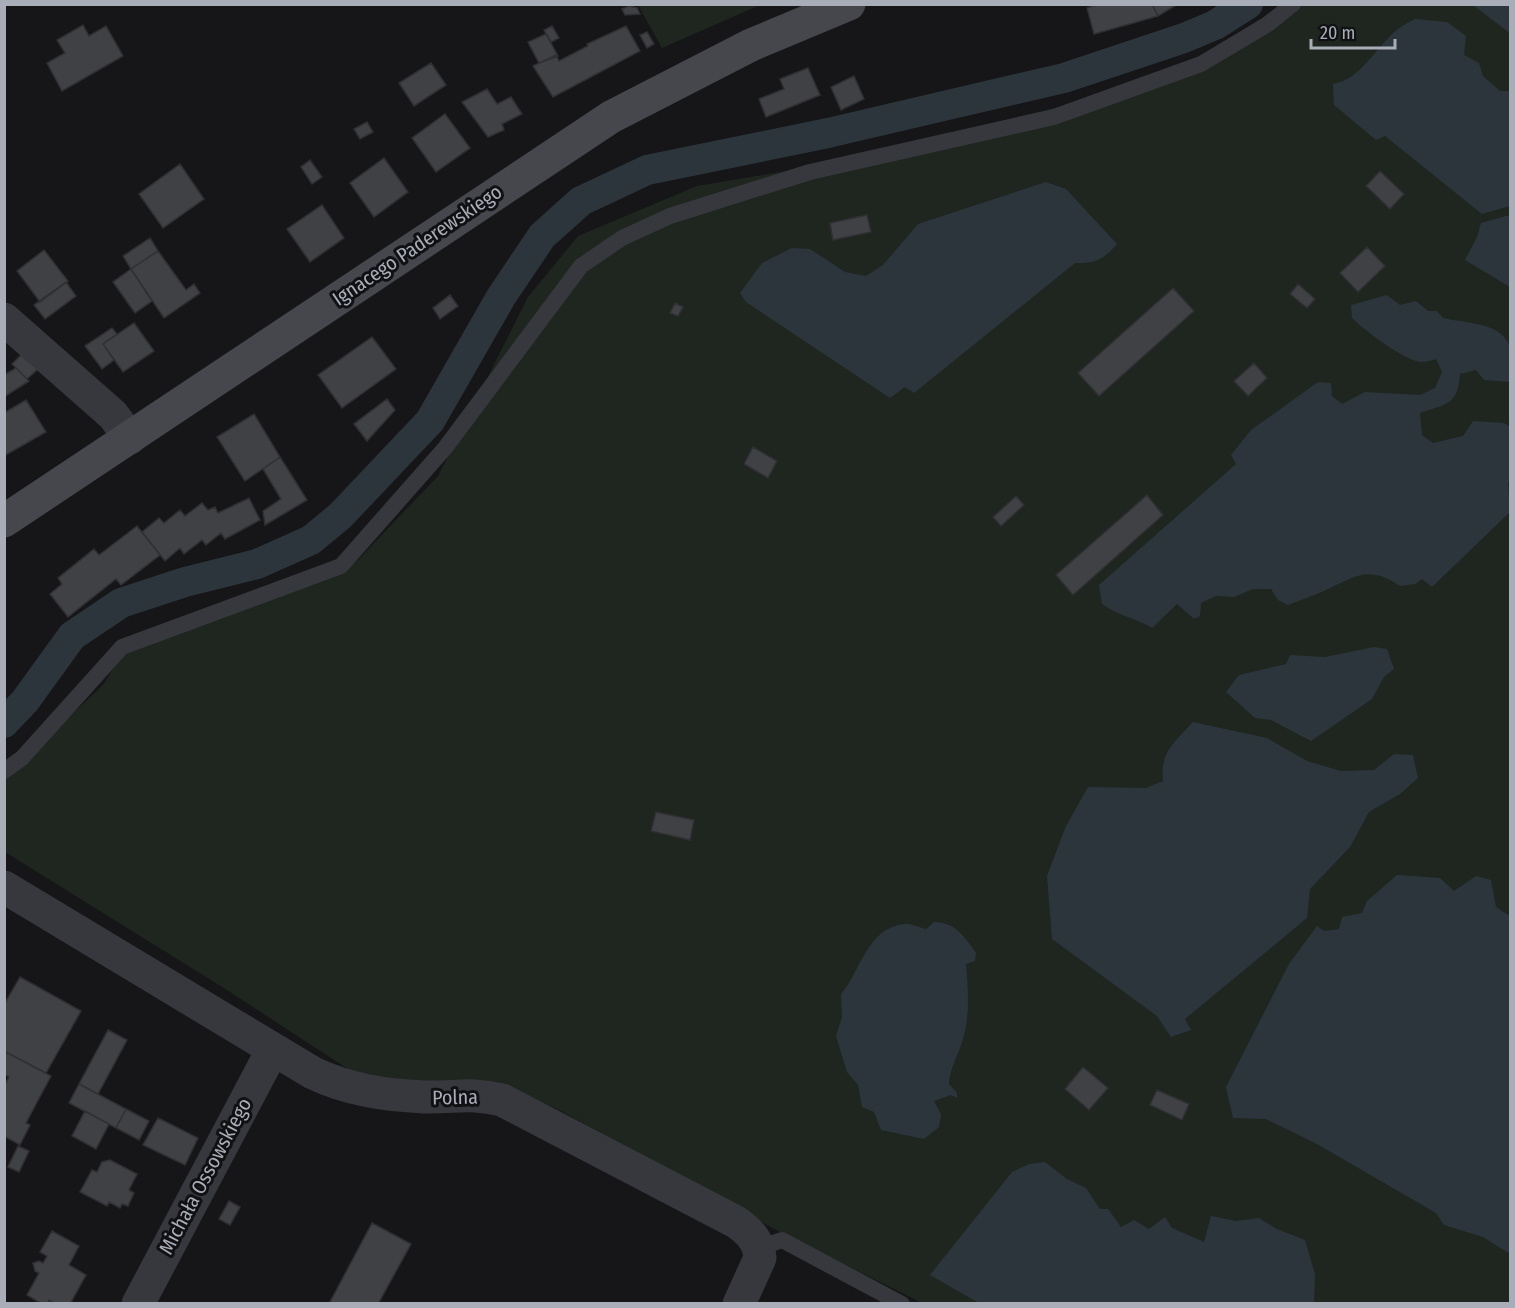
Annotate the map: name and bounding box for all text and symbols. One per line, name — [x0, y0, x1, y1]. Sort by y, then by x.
scale bar — [1311, 12, 1395, 50]
text: 20 m — [1320, 22, 1355, 44]
street label: Ignacego Paderewskiego — [328, 179, 506, 311]
street label: Polna — [432, 1085, 478, 1109]
street label: Michała Ossowskiego — [154, 1094, 256, 1258]

